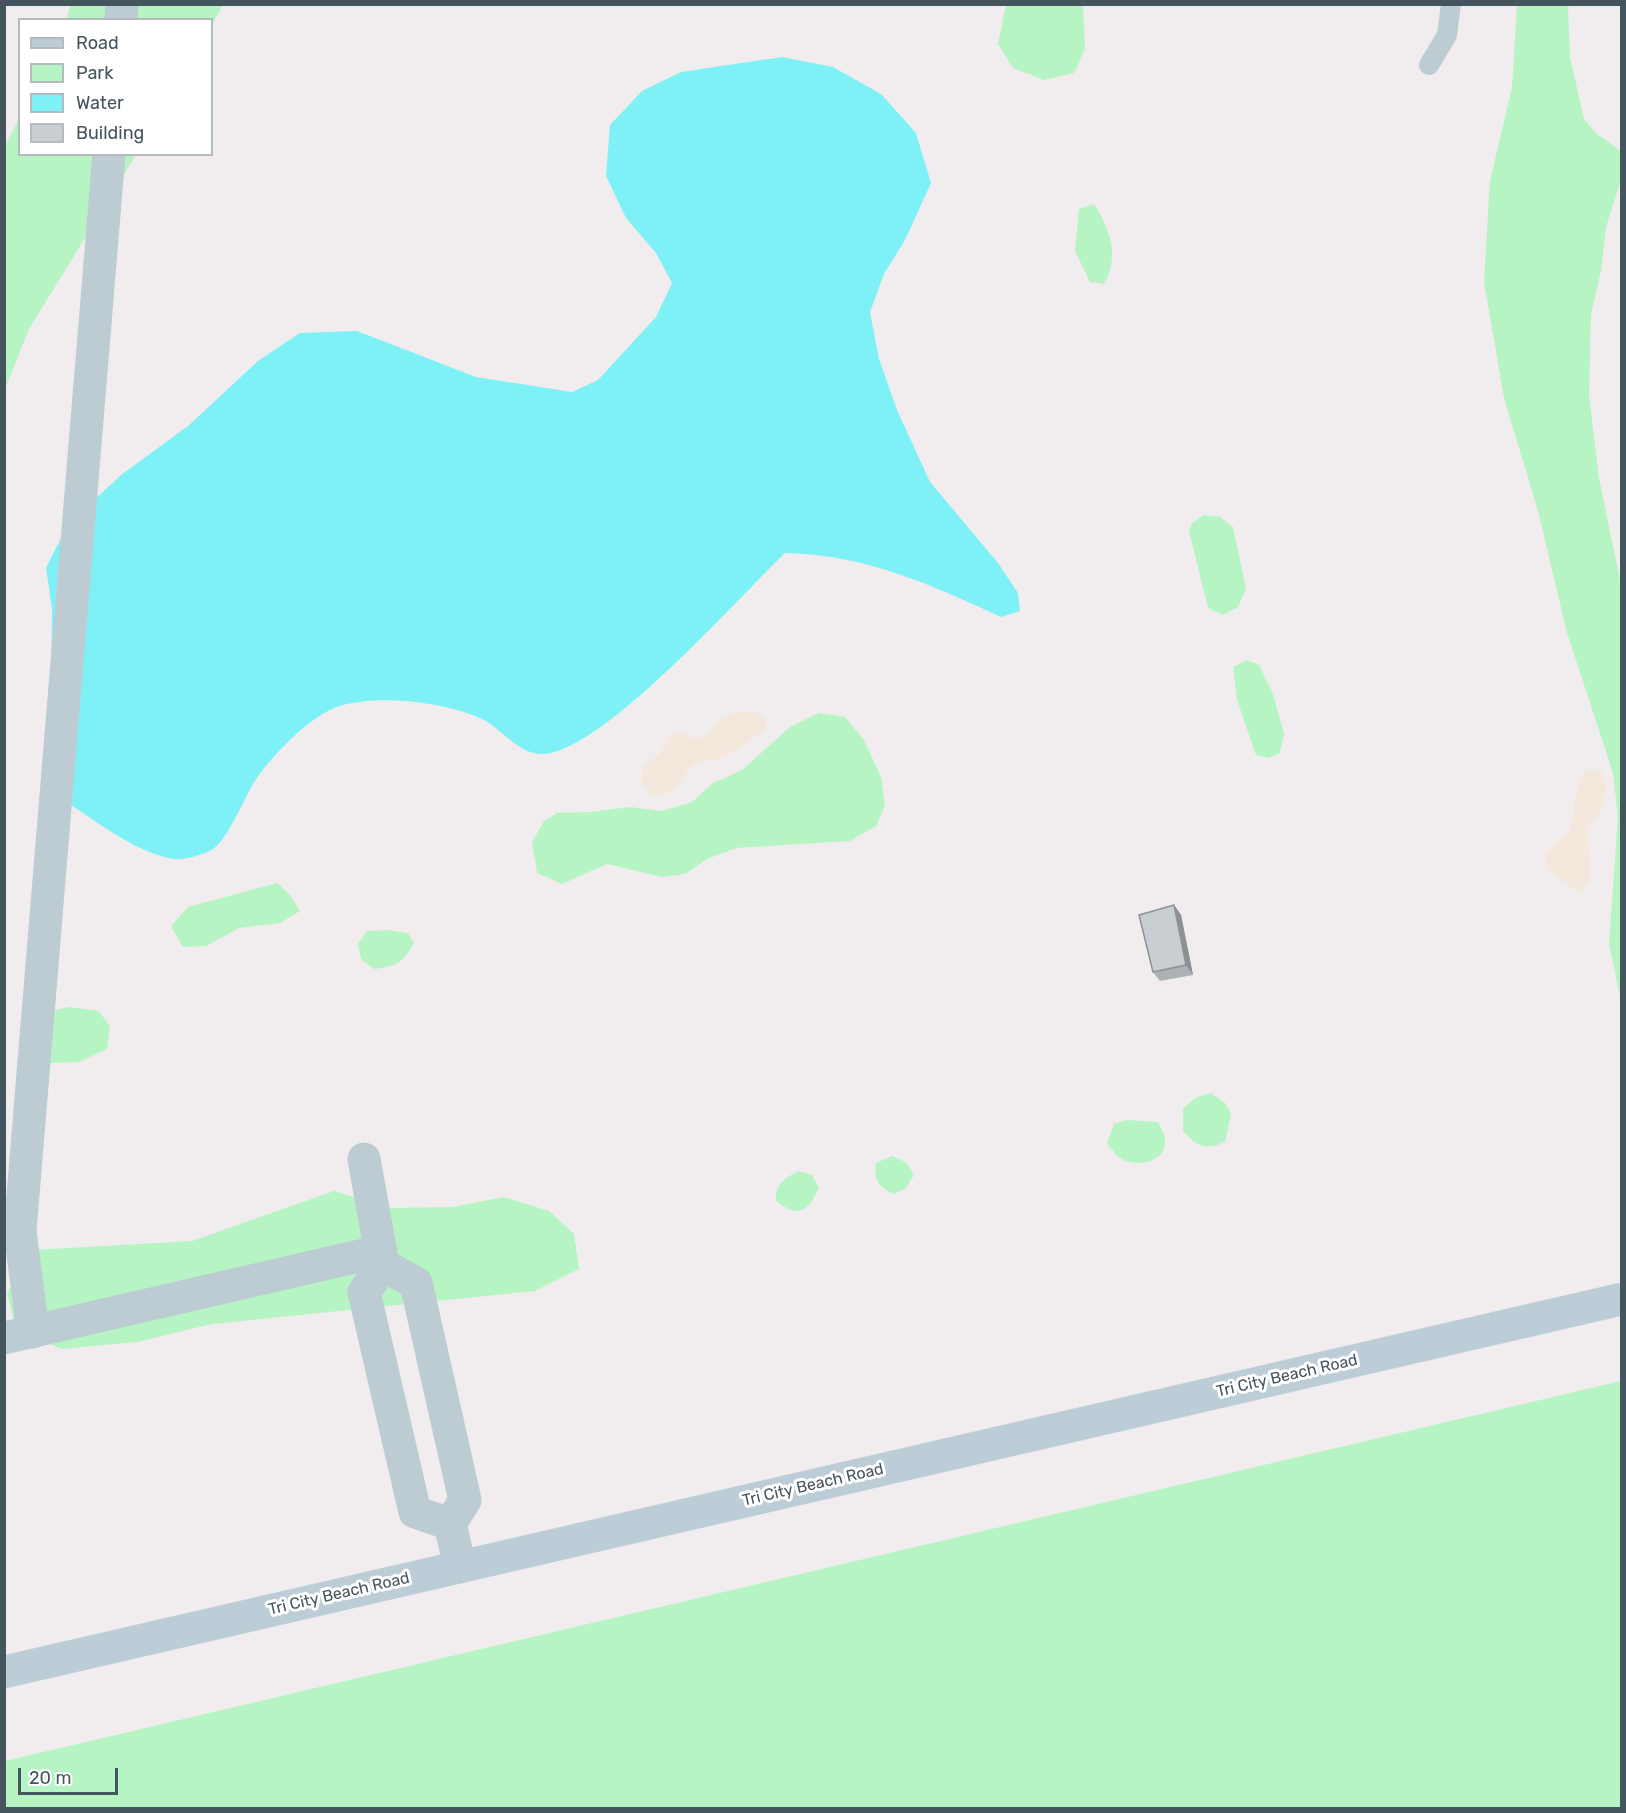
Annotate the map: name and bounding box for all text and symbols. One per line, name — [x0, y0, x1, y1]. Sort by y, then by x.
legend — [18, 18, 213, 156]
text: Road — [76, 32, 119, 54]
text: Park — [76, 62, 113, 84]
text: Water — [76, 92, 124, 114]
text: Building — [76, 122, 144, 144]
street label: Tri City Beach Road — [1215, 1350, 1359, 1402]
street label: Tri City Beach Road — [741, 1459, 885, 1511]
street label: Tri City Beach Road — [267, 1568, 411, 1620]
scale bar — [21, 1756, 122, 1794]
text: 20 m — [29, 1767, 71, 1789]

